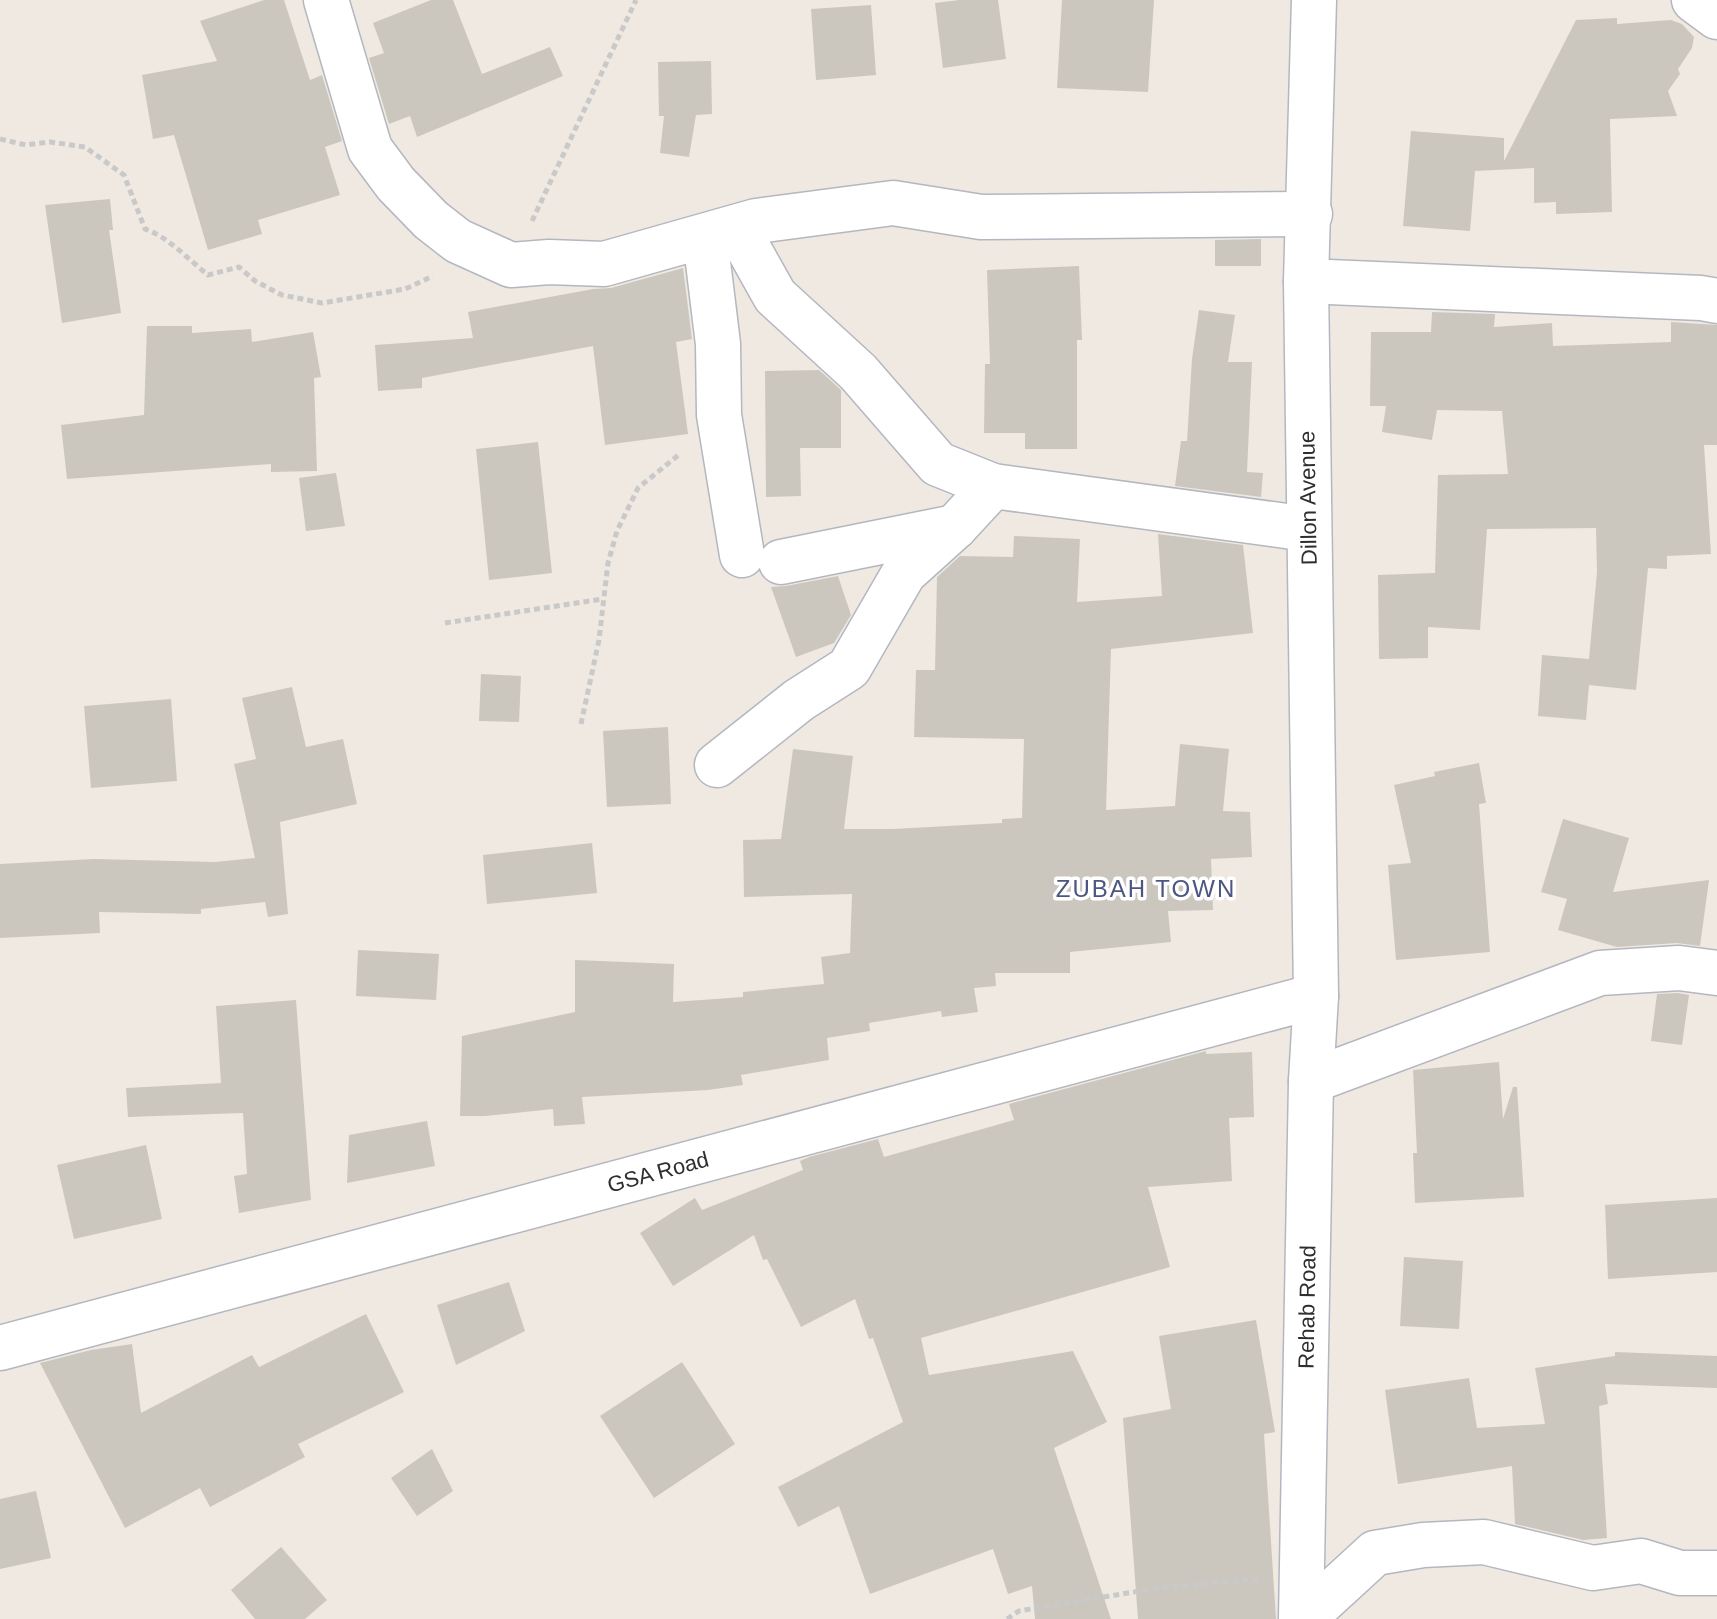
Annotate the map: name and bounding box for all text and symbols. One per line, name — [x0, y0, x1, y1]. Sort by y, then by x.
street label: Dillon Avenue — [1294, 431, 1322, 565]
district label: ZUBAH TOWN — [1056, 875, 1236, 902]
street label: GSA Road — [605, 1146, 711, 1198]
street label: Rehab Road — [1293, 1245, 1321, 1369]

